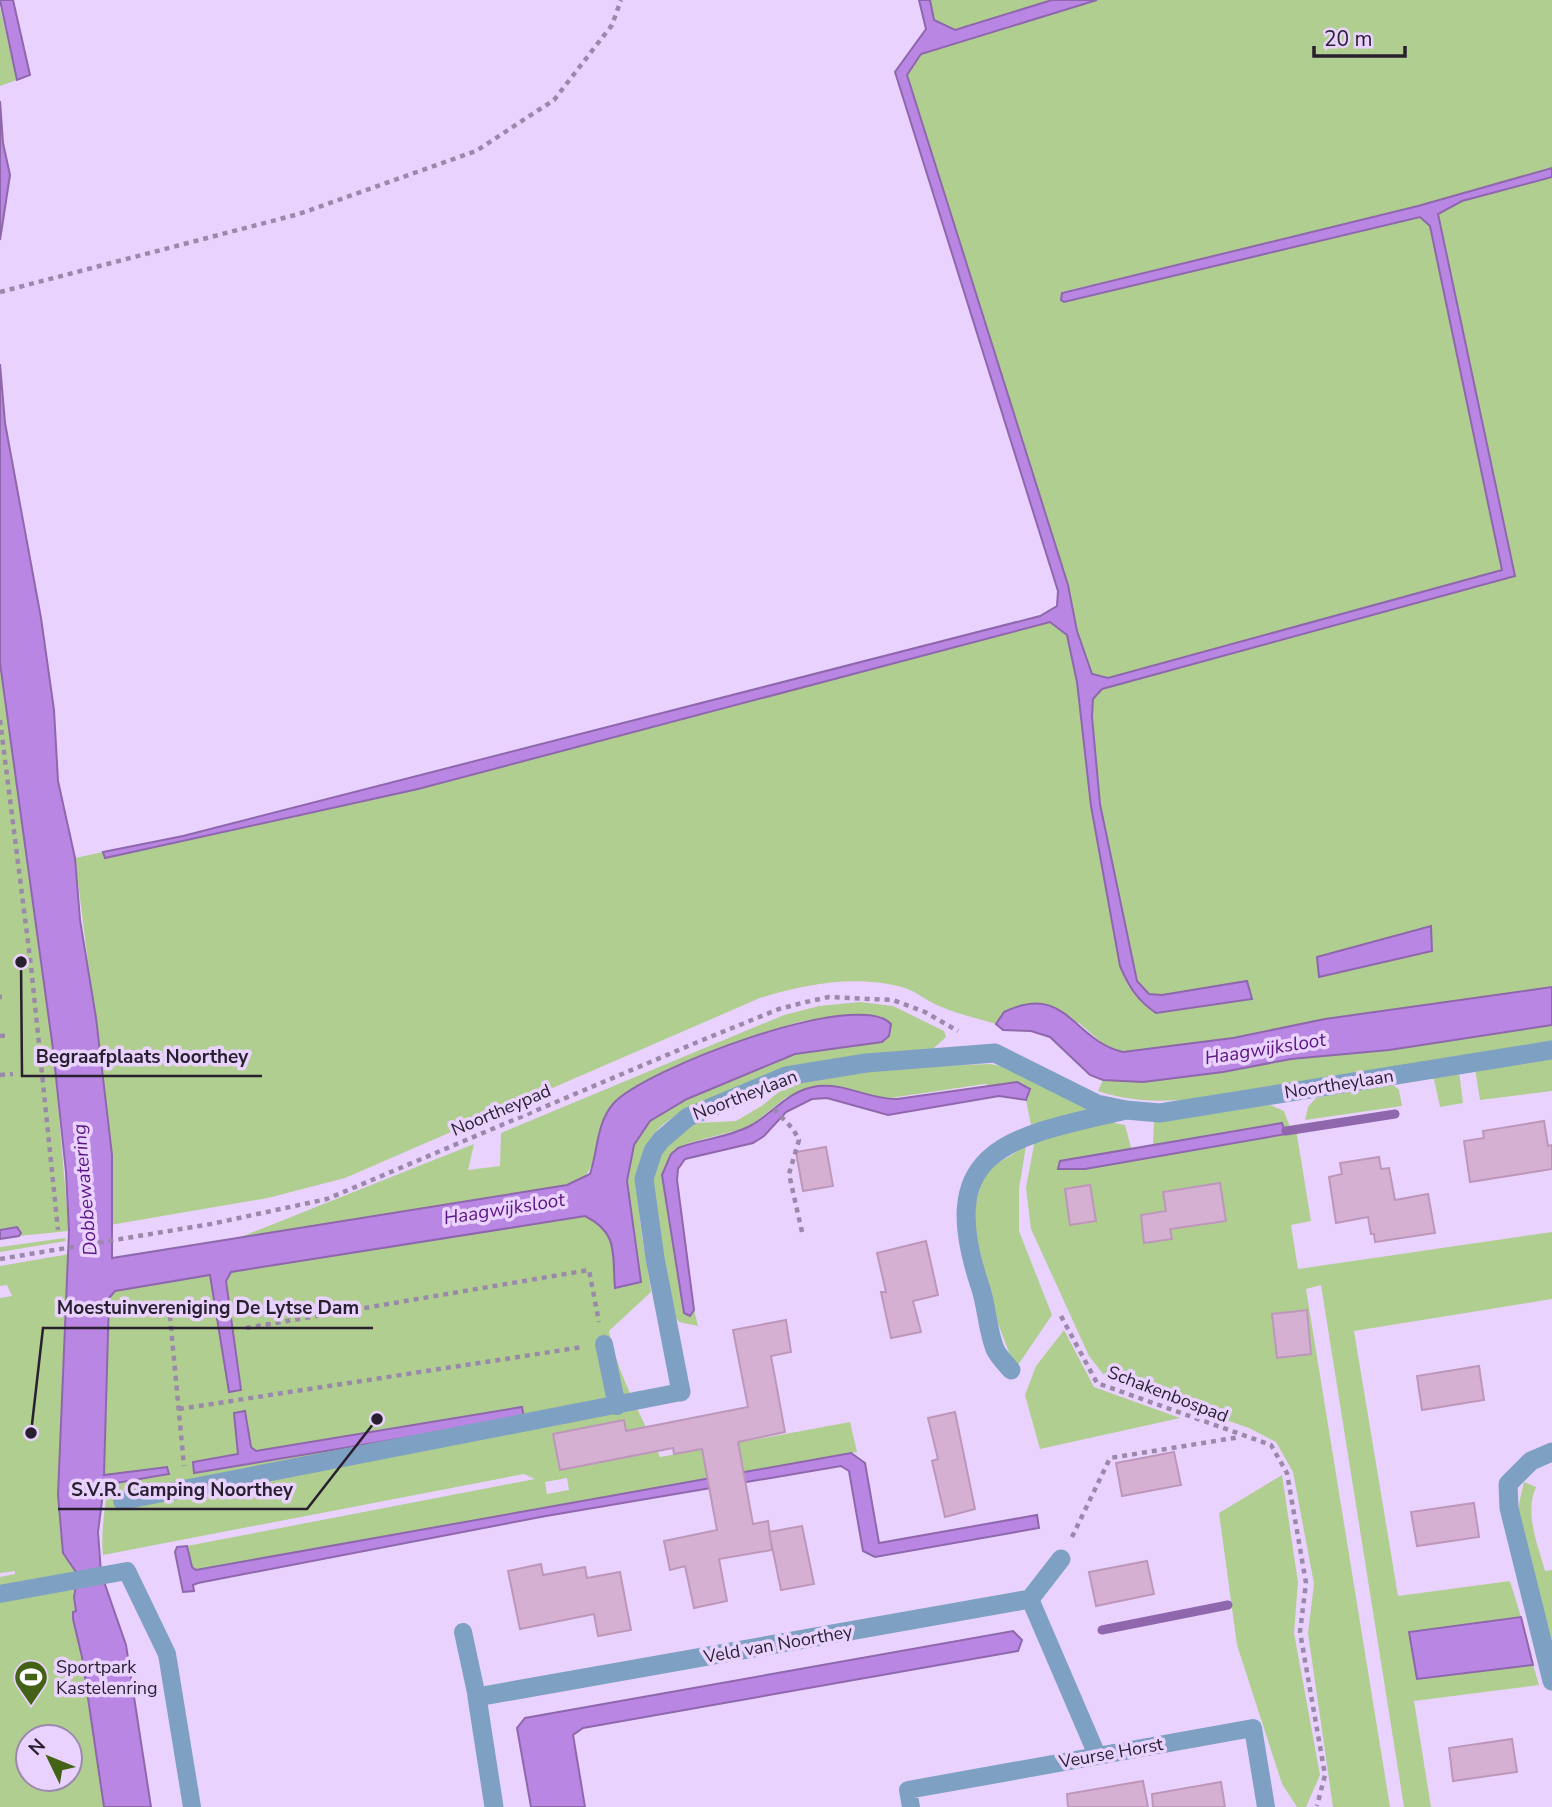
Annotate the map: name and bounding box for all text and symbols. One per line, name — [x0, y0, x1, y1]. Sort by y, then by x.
scale bar — [1314, 14, 1405, 58]
text: 20 m — [1324, 25, 1373, 53]
water label: Haagwijksloot — [1203, 1026, 1329, 1071]
callout: Begraafplaats Noorthey — [22, 1036, 262, 1076]
text: Begraafplaats Noorthey — [36, 1044, 249, 1070]
street label: Noortheylaan — [689, 1064, 801, 1126]
street label: Noortheylaan — [1283, 1064, 1395, 1104]
street label: Noortheypad — [448, 1078, 554, 1142]
water label: Dobbewatering — [66, 1123, 104, 1257]
water label: Haagwijksloot — [442, 1186, 568, 1231]
callout: Moestuinvereniging De Lytse Dam — [43, 1288, 373, 1328]
text: Moestuinvereniging De Lytse Dam — [57, 1295, 359, 1321]
street label: Schakenbospad — [1104, 1360, 1232, 1428]
callout: S.V.R. Camping Noorthey — [58, 1469, 307, 1509]
text: S.V.R. Camping Noorthey — [71, 1477, 294, 1503]
street label: Veld van Noorthey — [701, 1619, 855, 1669]
place label: Sportpark Kastelenring — [56, 1655, 158, 1700]
sports icon: Sportpark Kastelenring — [12, 1658, 50, 1707]
north arrow — [14, 1723, 84, 1793]
street label: Veurse Horst — [1056, 1732, 1166, 1774]
text: N — [23, 1733, 52, 1761]

